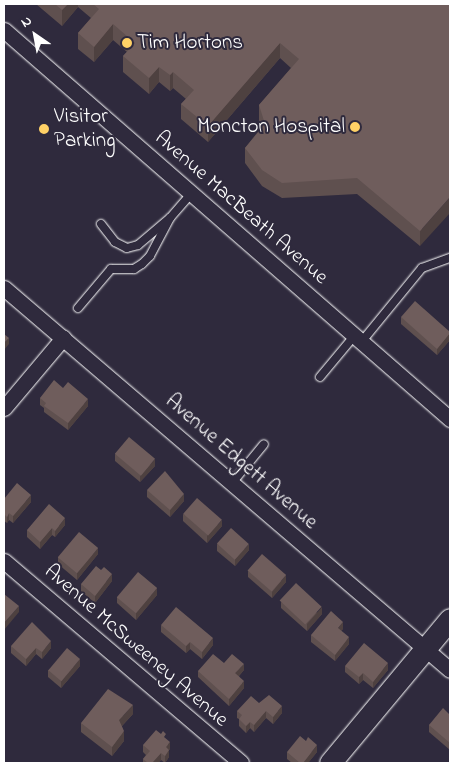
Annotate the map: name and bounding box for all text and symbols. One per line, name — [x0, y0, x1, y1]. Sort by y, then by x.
north arrow — [10, 10, 60, 60]
text: N — [17, 11, 36, 33]
place label: Tim Hortons — [137, 30, 243, 56]
marker: Tim Hortons — [121, 37, 133, 49]
place label: Visitor Parking — [54, 104, 116, 154]
place label: Moncton Hospital — [197, 114, 345, 140]
marker: Moncton Hospital — [349, 121, 361, 133]
marker: Visitor Parking — [38, 123, 50, 135]
street label: Avenue MacBeath Avenue — [149, 126, 333, 290]
street label: Avenue Edgett Avenue — [160, 389, 322, 535]
street label: Avenue McSweeney Avenue — [39, 559, 233, 733]

